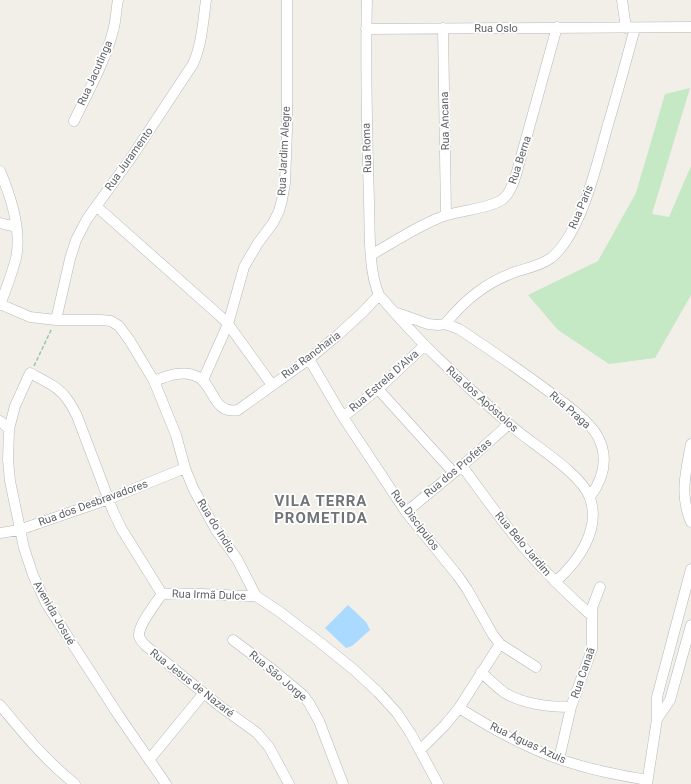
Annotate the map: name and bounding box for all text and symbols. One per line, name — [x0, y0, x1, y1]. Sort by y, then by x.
street label: Rua Oslo — [474, 22, 518, 35]
street label: Rua Jacutinga — [75, 38, 115, 108]
street label: Rua Ancana — [438, 92, 452, 150]
street label: Rua Jardim Alegre — [275, 106, 293, 196]
street label: Rua Roma — [360, 123, 374, 173]
street label: Rua Juramento — [102, 125, 156, 193]
street label: Rua Berna — [506, 134, 534, 186]
street label: Rua Paris — [566, 183, 596, 231]
street label: Rua Rancharia — [279, 329, 343, 381]
street label: Rua Estrela D'Alva — [347, 347, 421, 415]
street label: Rua dos Apóstolos — [443, 363, 521, 435]
street label: Rua Praga — [547, 389, 593, 431]
street label: Rua dos Profetas — [422, 436, 495, 500]
street label: Rua dos Desbravadores — [36, 477, 150, 529]
street label: Rua Discipulos — [388, 487, 442, 553]
district label: VILA TERRA PROMETIDA — [274, 492, 368, 527]
street label: Rua do Indio — [194, 497, 238, 555]
street label: Rua Belo Jardim — [492, 509, 554, 579]
street label: Avenida Josué — [30, 579, 78, 647]
street label: Rua Irmã Dulce — [172, 587, 246, 603]
street label: Rua Jesus de Nazaré — [147, 646, 237, 720]
street label: Rua Canaã — [568, 646, 598, 700]
street label: Rua São Jorge — [247, 648, 310, 704]
street label: Rua Águas Azuis — [488, 720, 568, 766]

